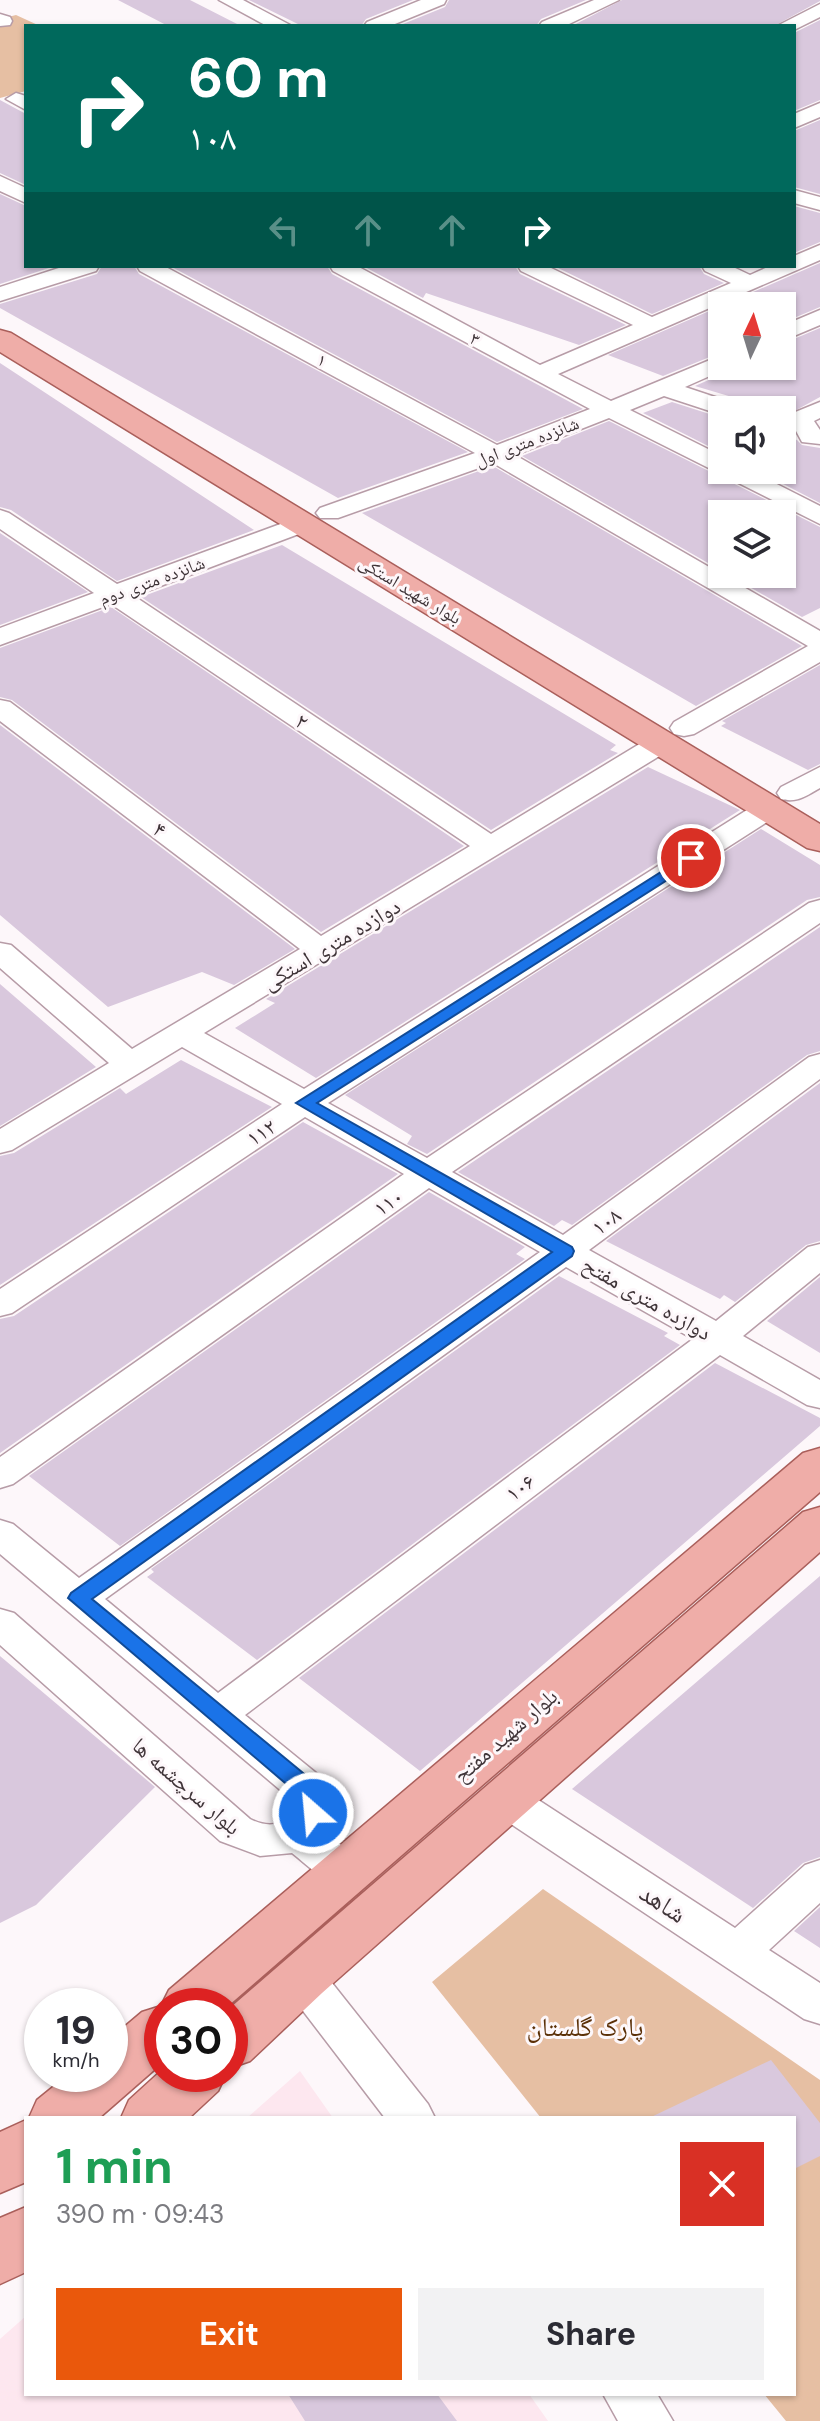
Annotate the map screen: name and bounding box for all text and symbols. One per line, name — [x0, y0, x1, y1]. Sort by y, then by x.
text: 60 m — [188, 41, 329, 114]
icon: right — [56, 56, 160, 160]
text: ۱۰۸ — [188, 114, 237, 161]
icon: left — [262, 208, 306, 252]
icon: ahead — [346, 208, 390, 252]
icon: ahead — [430, 208, 474, 252]
icon: right — [514, 208, 558, 252]
north arrow — [708, 292, 796, 380]
map controls — [708, 292, 796, 588]
street label: ۳ — [466, 327, 484, 351]
street label: ۱ — [313, 348, 331, 372]
button: sound — [708, 396, 796, 484]
street label: شانزده متری اول — [472, 411, 582, 473]
button: layers — [708, 500, 796, 588]
street label: بلوار شهید استکی — [354, 550, 466, 630]
street label: شانزده متری دوم — [96, 551, 208, 611]
street label: ۲ — [290, 707, 314, 736]
street label: ۴ — [147, 815, 172, 844]
pin — [657, 824, 725, 892]
icon: arrive — [669, 836, 713, 880]
street label: دوازده متری استکی — [257, 892, 406, 997]
street label: ۱۱۲ — [241, 1112, 282, 1153]
street label: ۱۱۰ — [368, 1182, 409, 1223]
street label: ۱۰۸ — [586, 1201, 627, 1242]
street label: دوازده متری مفتح — [577, 1250, 717, 1347]
street label: ۱۰۶ — [500, 1467, 541, 1508]
street label: بلوار شهید مفتح — [447, 1682, 564, 1789]
street label: بلوار سرچشمه ها — [126, 1731, 247, 1842]
position arrow — [271, 1771, 355, 1855]
street label: شاهد — [633, 1875, 693, 1931]
speed limit sign: 30 — [144, 1988, 248, 2092]
text: 19 — [56, 2004, 96, 2056]
park label: پارک گلستان — [527, 2010, 643, 2044]
text: km/h — [52, 2047, 100, 2073]
text: 1 min — [56, 2135, 173, 2198]
button: close — [680, 2142, 764, 2226]
text: 390 m · 09:43 — [56, 2197, 224, 2231]
button: Exit — [56, 2288, 402, 2380]
button: Share — [418, 2288, 764, 2380]

